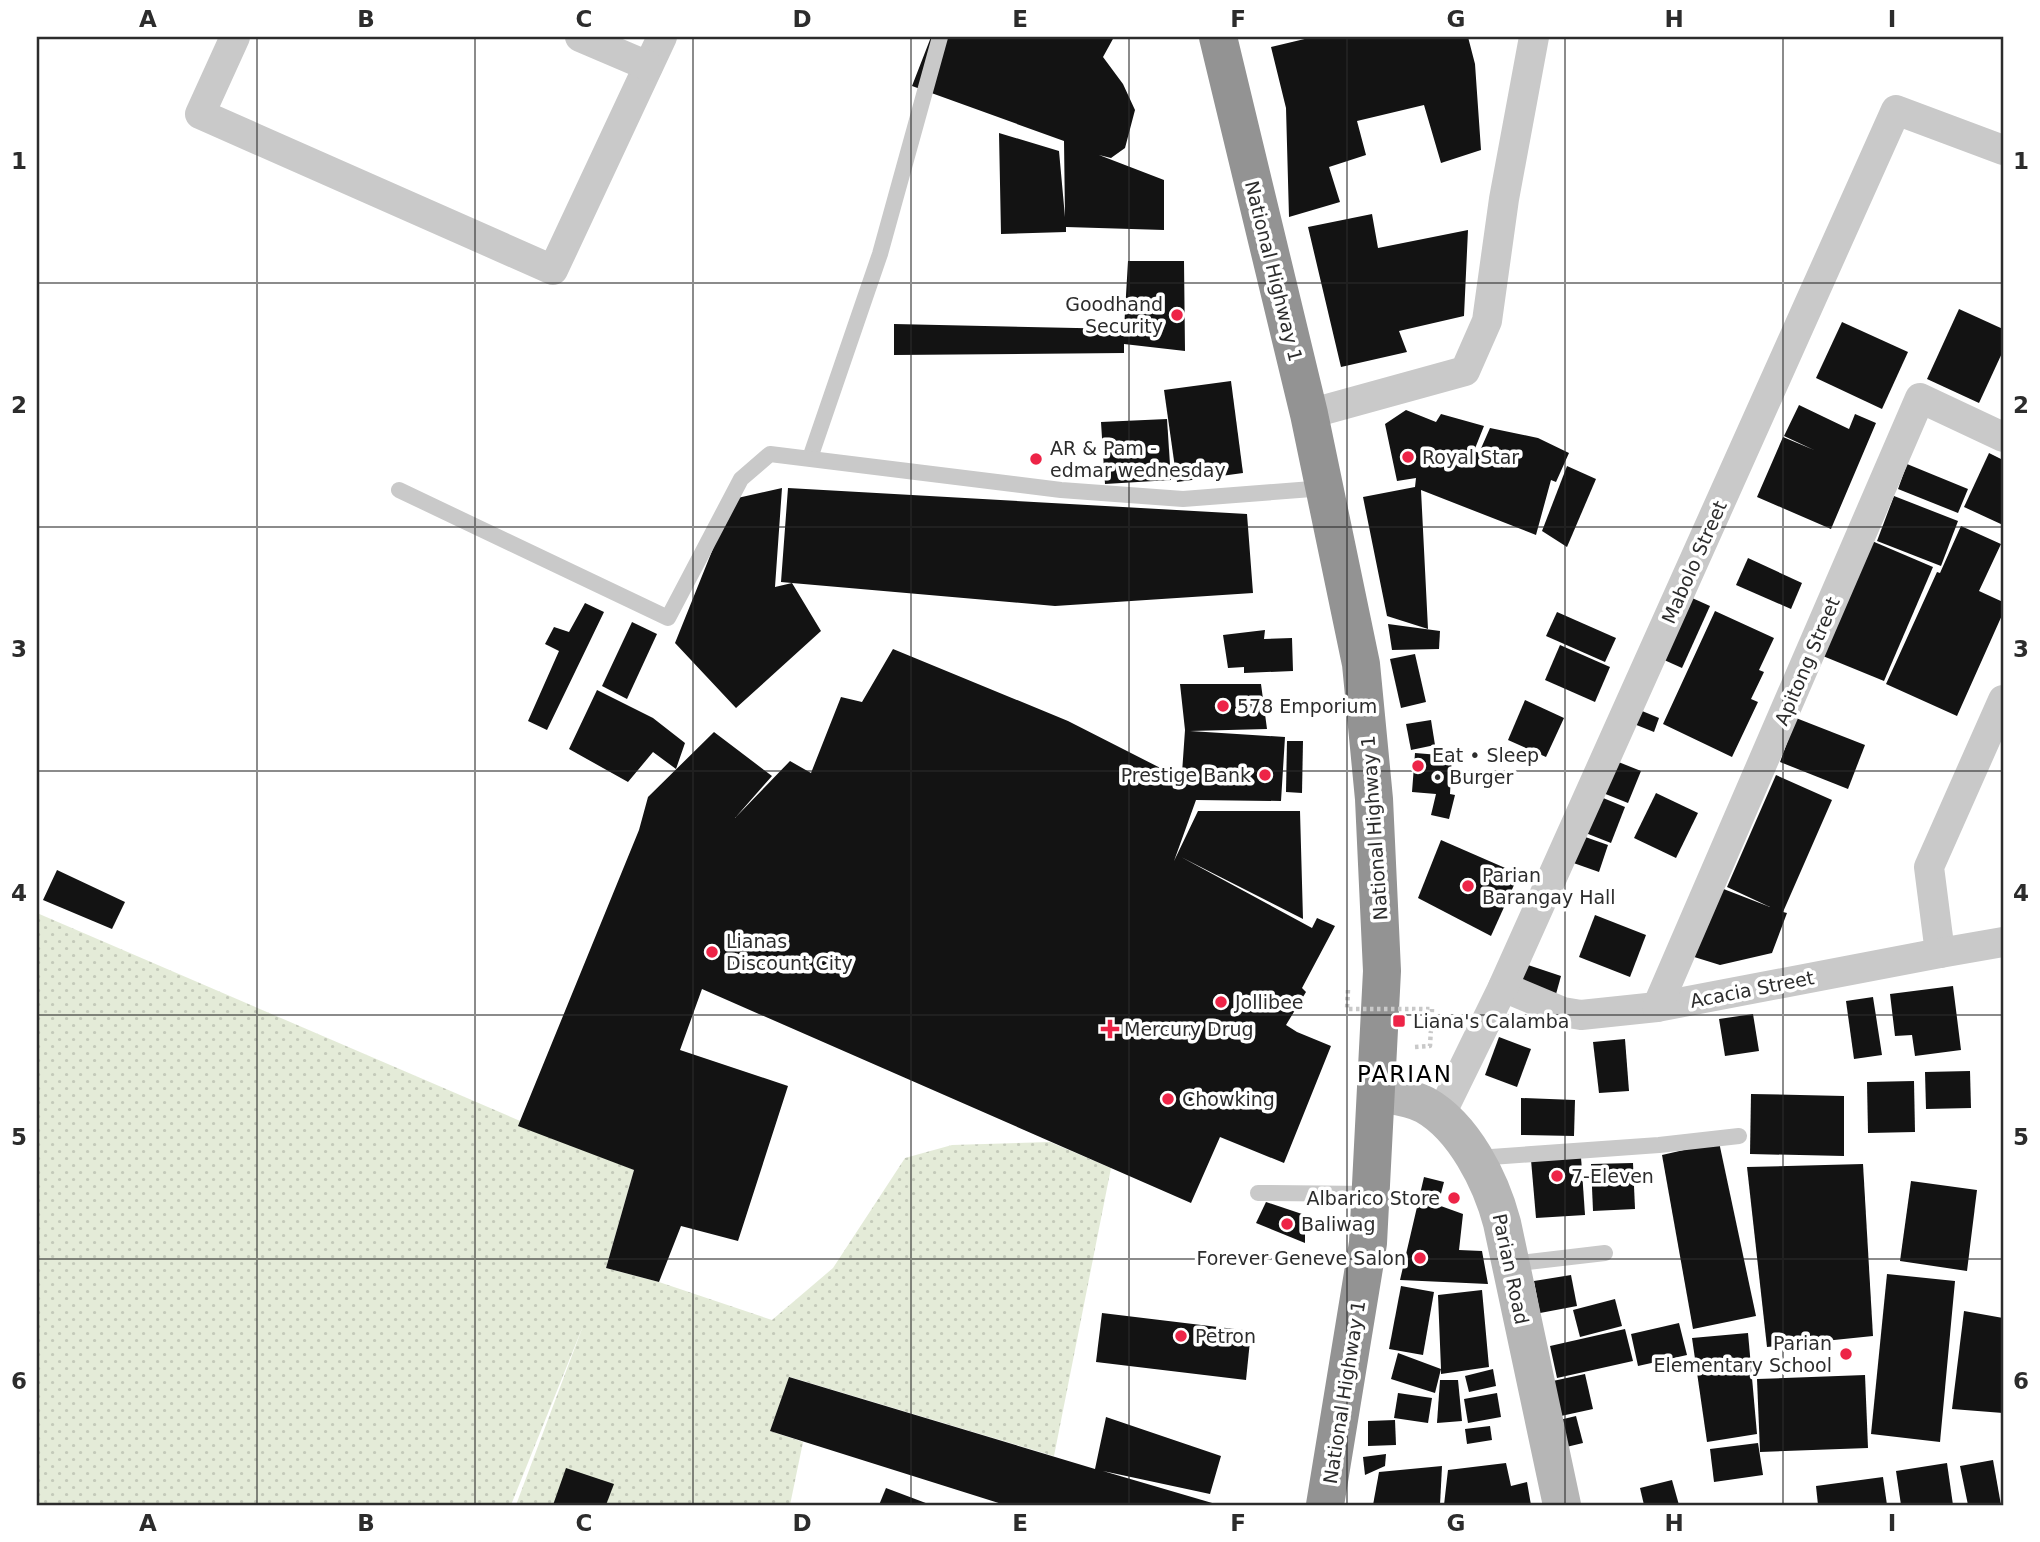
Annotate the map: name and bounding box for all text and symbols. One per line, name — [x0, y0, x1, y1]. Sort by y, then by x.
text: A — [139, 6, 157, 32]
text: B — [357, 6, 375, 32]
text: C — [576, 6, 592, 32]
text: D — [792, 6, 812, 32]
text: E — [1012, 6, 1028, 32]
text: F — [1230, 6, 1246, 32]
text: G — [1447, 6, 1465, 32]
text: H — [1664, 6, 1684, 32]
text: I — [1888, 6, 1896, 32]
text: 1 — [11, 148, 27, 174]
text: 1 — [2013, 148, 2029, 174]
street label: National Highway 1 — [1241, 178, 1307, 364]
place label: Goodhand Security — [1065, 293, 1163, 337]
marker: Goodhand Security — [1169, 307, 1185, 323]
text: 2 — [11, 392, 27, 418]
text: 2 — [2013, 392, 2029, 418]
place label: AR & Pam - edmar wednesday — [1050, 437, 1226, 481]
place label: Royal Star — [1422, 446, 1519, 468]
marker: Royal Star — [1400, 449, 1416, 465]
marker: AR & Pam - edmar wednesday — [1028, 451, 1044, 467]
street label: Mabolo Street — [1657, 497, 1731, 627]
street label: Apitong Street — [1770, 594, 1844, 728]
text: 3 — [11, 636, 27, 662]
text: 3 — [2013, 636, 2029, 662]
place label: 578 Emporium — [1237, 695, 1377, 717]
marker: 578 Emporium — [1215, 698, 1231, 714]
street label: National Highway 1 — [1357, 735, 1391, 921]
place label: Eat • Sleep • Burger — [1432, 744, 1539, 788]
marker: Eat • Sleep • Burger — [1410, 758, 1426, 774]
place label: Prestige Bank — [1121, 764, 1251, 786]
marker: Prestige Bank — [1257, 767, 1273, 783]
place label: Parian Barangay Hall — [1482, 864, 1616, 908]
marker: Parian Barangay Hall — [1460, 878, 1476, 894]
text: 4 — [11, 880, 27, 906]
text: 4 — [2013, 880, 2029, 906]
place label: Lianas Discount City — [726, 930, 853, 974]
marker: Lianas Discount City — [704, 944, 720, 960]
street label: Acacia Street — [1688, 966, 1816, 1012]
place label: Jollibee — [1234, 991, 1304, 1013]
marker: Jollibee — [1213, 994, 1229, 1010]
place label: Liana's Calamba — [1413, 1010, 1569, 1032]
marker: Liana's Calamba — [1391, 1013, 1407, 1029]
place label: Mercury Drug — [1124, 1018, 1254, 1040]
marker: Mercury Drug — [1102, 1021, 1118, 1037]
district label: PARIAN — [1357, 1061, 1453, 1087]
place label: Chowking — [1182, 1088, 1275, 1110]
marker: Chowking — [1160, 1091, 1176, 1107]
text: 5 — [11, 1124, 27, 1150]
text: 5 — [2013, 1124, 2029, 1150]
place label: 7-Eleven — [1571, 1165, 1654, 1187]
marker: 7-Eleven — [1549, 1168, 1565, 1184]
place label: Albarico Store — [1307, 1187, 1440, 1209]
marker: Albarico Store — [1446, 1190, 1462, 1206]
street label: Parian Road — [1489, 1212, 1533, 1326]
place label: Baliwag — [1301, 1213, 1375, 1235]
marker: Baliwag — [1279, 1216, 1295, 1232]
place label: Forever Geneve Salon — [1196, 1247, 1406, 1269]
marker: Forever Geneve Salon — [1412, 1250, 1428, 1266]
street label: National Highway 1 — [1319, 1299, 1369, 1485]
place label: Petron — [1195, 1325, 1256, 1347]
marker: Petron — [1173, 1328, 1189, 1344]
place label: Parian Elementary School — [1654, 1332, 1832, 1376]
marker: Parian Elementary School — [1838, 1346, 1854, 1362]
text: 6 — [11, 1368, 27, 1394]
text: 6 — [2013, 1368, 2029, 1394]
text: A — [139, 1510, 157, 1536]
text: B — [357, 1510, 375, 1536]
text: C — [576, 1510, 592, 1536]
text: D — [792, 1510, 812, 1536]
text: E — [1012, 1510, 1028, 1536]
text: F — [1230, 1510, 1246, 1536]
text: G — [1447, 1510, 1465, 1536]
text: H — [1664, 1510, 1684, 1536]
text: I — [1888, 1510, 1896, 1536]

